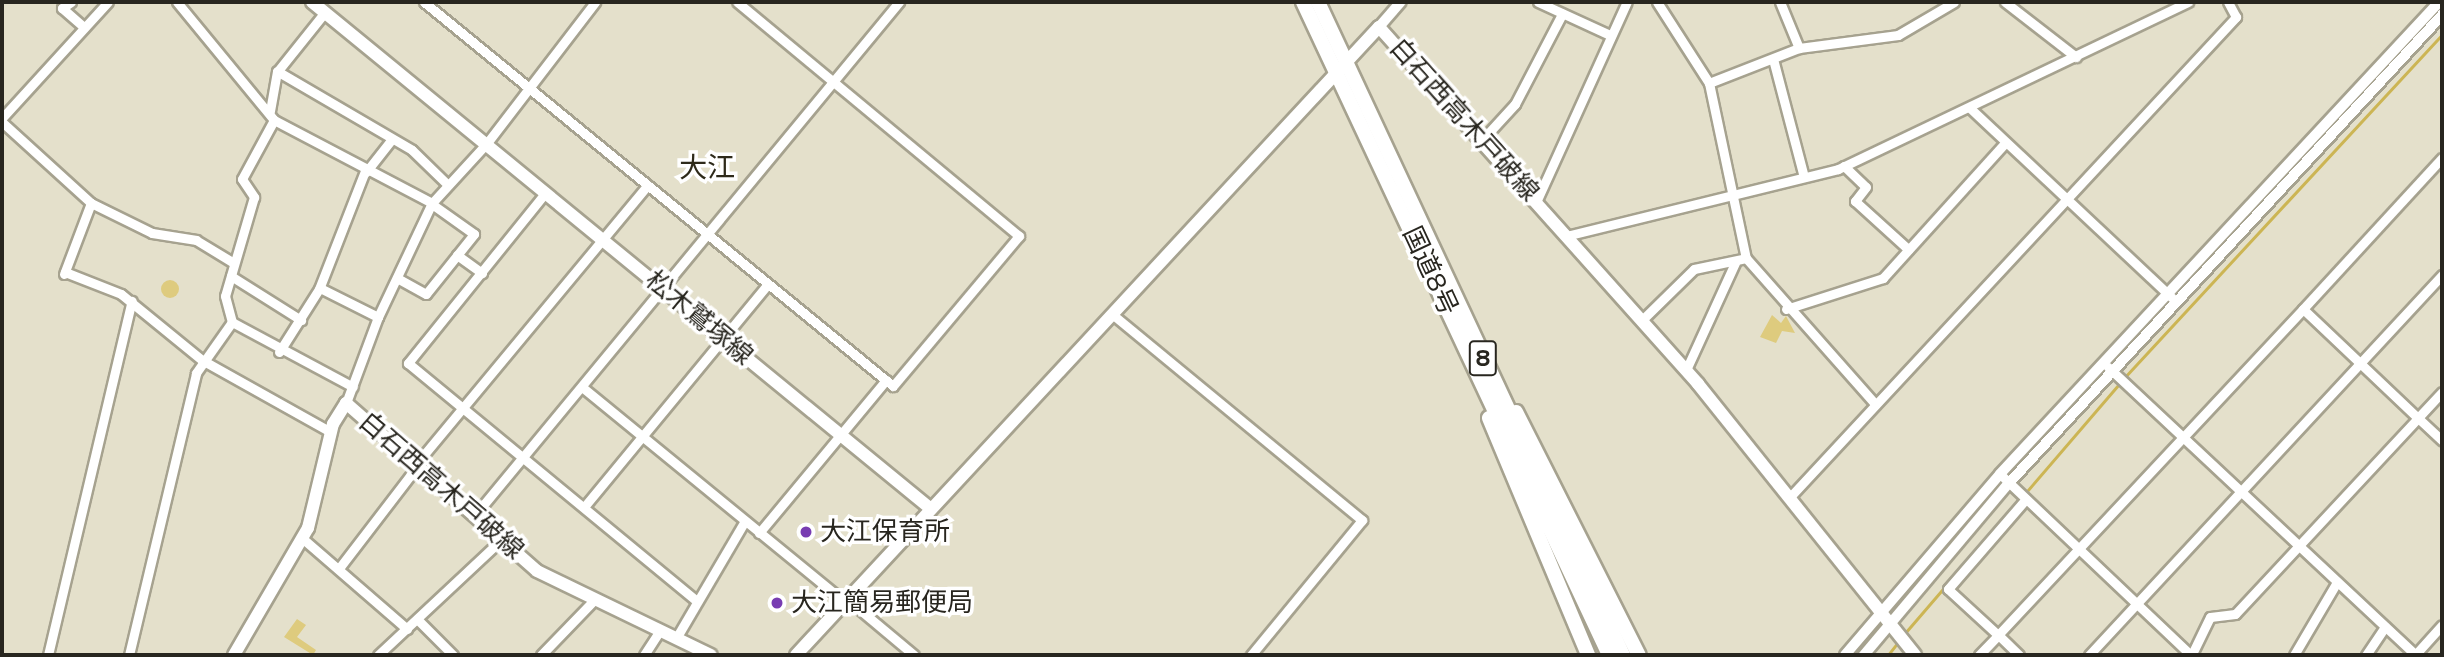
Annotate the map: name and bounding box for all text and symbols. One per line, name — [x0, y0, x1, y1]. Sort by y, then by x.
street label: 白石西高木戸破線 — [1383, 32, 1545, 208]
district label: 大江 — [679, 150, 735, 184]
street label: 国道8号 — [1396, 222, 1464, 320]
street label: 松木鷲塚線 — [639, 264, 759, 372]
road number: 8 — [1467, 338, 1499, 379]
street label: 白石西高木戸破線 — [352, 406, 530, 566]
place label: 大江保育所 — [820, 516, 950, 548]
marker: 大江保育所 — [798, 524, 814, 540]
place label: 大江簡易郵便局 — [791, 587, 973, 619]
marker: 大江簡易郵便局 — [769, 595, 785, 611]

